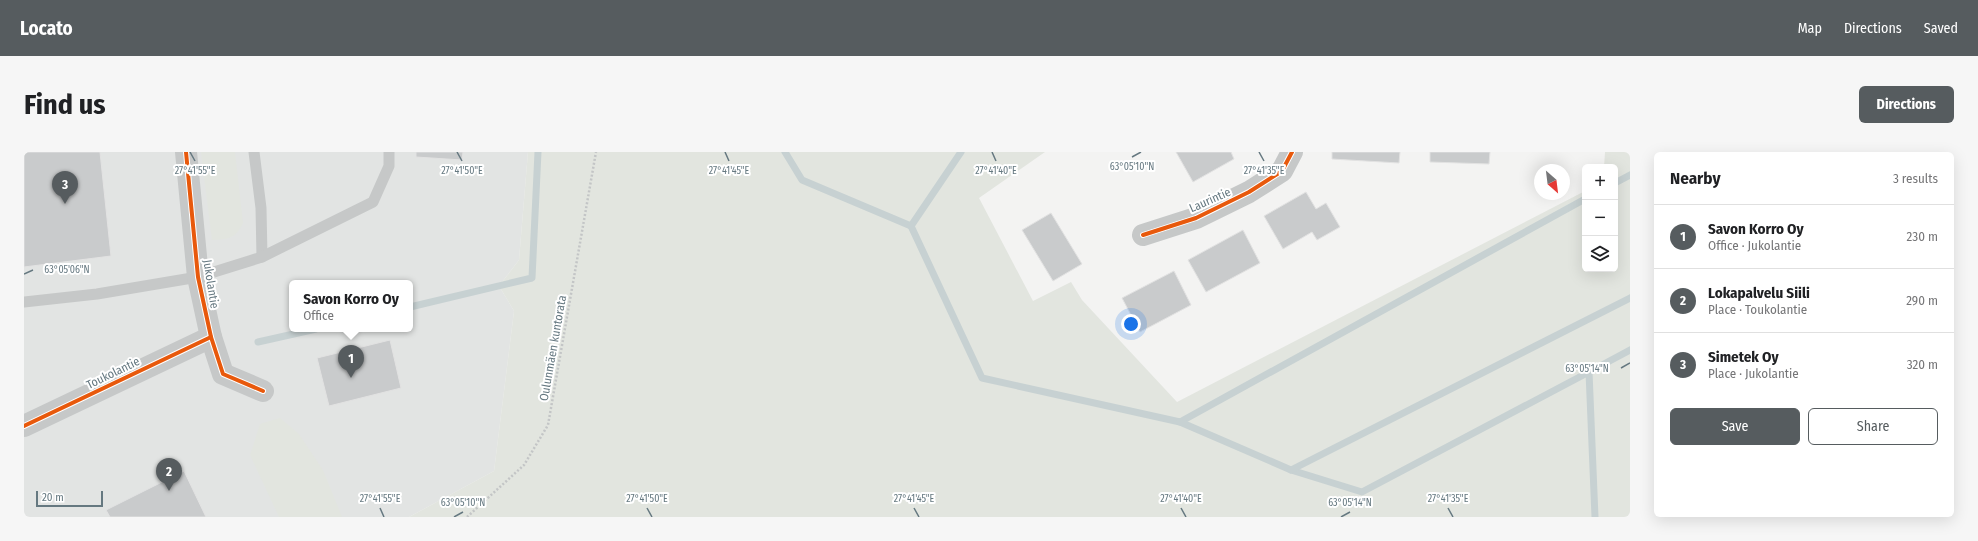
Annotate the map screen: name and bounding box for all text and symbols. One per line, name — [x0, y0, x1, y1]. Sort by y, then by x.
text: Locato — [20, 17, 73, 40]
text: Map — [1798, 20, 1822, 37]
text: Directions — [1844, 20, 1902, 37]
text: Saved — [1924, 20, 1958, 37]
button: Directions — [1859, 86, 1954, 123]
text: Find us — [24, 88, 106, 121]
text: 63°05'10"N — [1110, 161, 1154, 173]
north arrow — [1534, 164, 1570, 200]
map controls — [1582, 164, 1618, 272]
button: + — [1582, 164, 1618, 200]
text: 27°41'55"E — [175, 165, 216, 177]
text: 27°41'50"E — [441, 165, 483, 177]
text: 27°41'45"E — [709, 165, 750, 177]
text: 27°41'40"E — [975, 165, 1017, 177]
text: 27°41'35"E — [1244, 165, 1285, 177]
text: Nearby — [1670, 168, 1721, 189]
pin: 3 — [52, 171, 78, 204]
text: 3 results — [1893, 171, 1938, 186]
street label: Laurintie — [1187, 185, 1233, 215]
button: − — [1582, 200, 1618, 236]
text: Savon Korro Oy — [1708, 220, 1804, 238]
text: 1 — [1680, 229, 1686, 244]
text: 230 m — [1907, 229, 1938, 244]
button: layers — [1582, 236, 1618, 272]
text: Office · Jukolantie — [1708, 238, 1801, 253]
street label: Jukolantie — [200, 258, 222, 310]
text: 63°05'06"N — [44, 264, 90, 276]
popup — [289, 280, 413, 332]
text: Lokapalvelu Siili — [1708, 284, 1810, 302]
text: Savon Korro Oy — [303, 290, 399, 308]
text: 2 — [1680, 293, 1686, 308]
text: 290 m — [1906, 293, 1938, 308]
street label: Oulunmäen kuntorata — [537, 294, 569, 402]
text: Place · Toukolantie — [1708, 302, 1807, 317]
text: Office — [303, 308, 334, 323]
your location — [1121, 314, 1141, 334]
pin: 1 — [338, 345, 364, 378]
text: Simetek Oy — [1708, 348, 1779, 366]
street label: Toukolantie — [84, 354, 142, 392]
text: 3 — [1680, 357, 1686, 372]
text: 320 m — [1907, 357, 1938, 372]
text: 63°05'14"N — [1565, 363, 1609, 375]
text: Place · Jukolantie — [1708, 366, 1799, 381]
button: Save — [1670, 408, 1800, 445]
button: Share — [1808, 408, 1938, 445]
pin: 2 — [156, 458, 182, 491]
scale bar — [36, 489, 103, 508]
text: 20 m — [42, 491, 64, 504]
text: 27°41'55"E — [360, 493, 401, 505]
text: 27°41'50"E — [626, 493, 668, 505]
text: 27°41'45"E — [894, 493, 935, 505]
text: 27°41'40"E — [1160, 493, 1202, 505]
text: 27°41'35"E — [1428, 493, 1469, 505]
text: 63°05'10"N — [441, 497, 485, 509]
text: 63°05'14"N — [1328, 497, 1372, 509]

